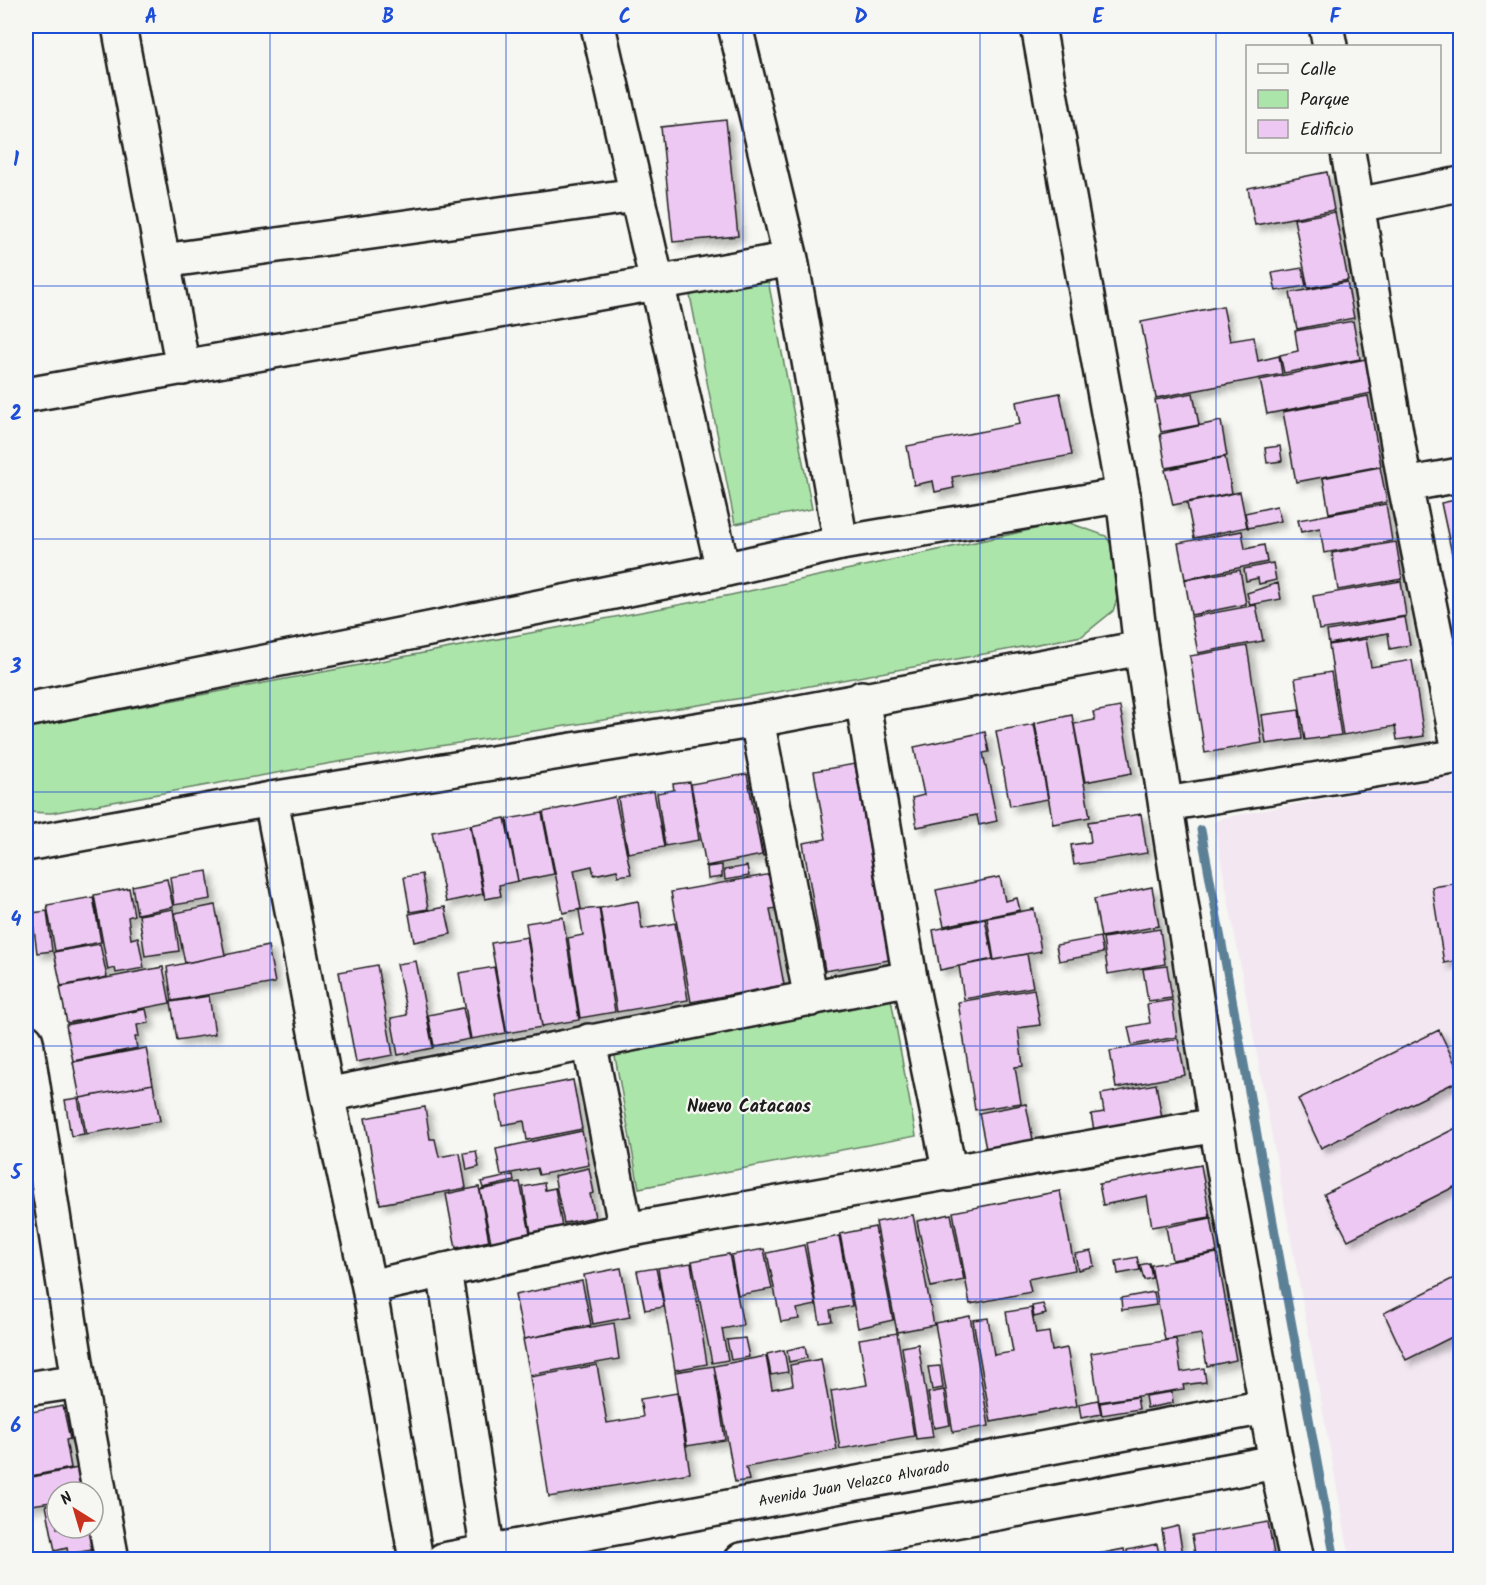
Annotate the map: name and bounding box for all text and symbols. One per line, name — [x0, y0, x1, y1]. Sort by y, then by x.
text: A — [145, 2, 157, 34]
text: B — [382, 2, 394, 34]
text: C — [619, 2, 631, 34]
text: D — [854, 2, 868, 34]
text: E — [1092, 2, 1104, 34]
text: F — [1330, 2, 1342, 34]
legend — [1246, 45, 1441, 153]
text: Calle — [1300, 56, 1336, 85]
text: Parque — [1300, 86, 1349, 115]
text: Edificio — [1300, 116, 1354, 145]
text: 1 — [13, 145, 19, 177]
text: 2 — [10, 399, 22, 431]
text: 3 — [10, 652, 22, 684]
text: 4 — [11, 905, 22, 937]
district label: Nuevo Catacaos — [687, 1093, 811, 1122]
text: 5 — [10, 1158, 23, 1190]
text: 6 — [11, 1411, 22, 1443]
street label: Avenida Juan Velazco Alvarado — [757, 1455, 952, 1514]
north arrow — [45, 1480, 105, 1540]
text: N — [55, 1486, 78, 1512]

